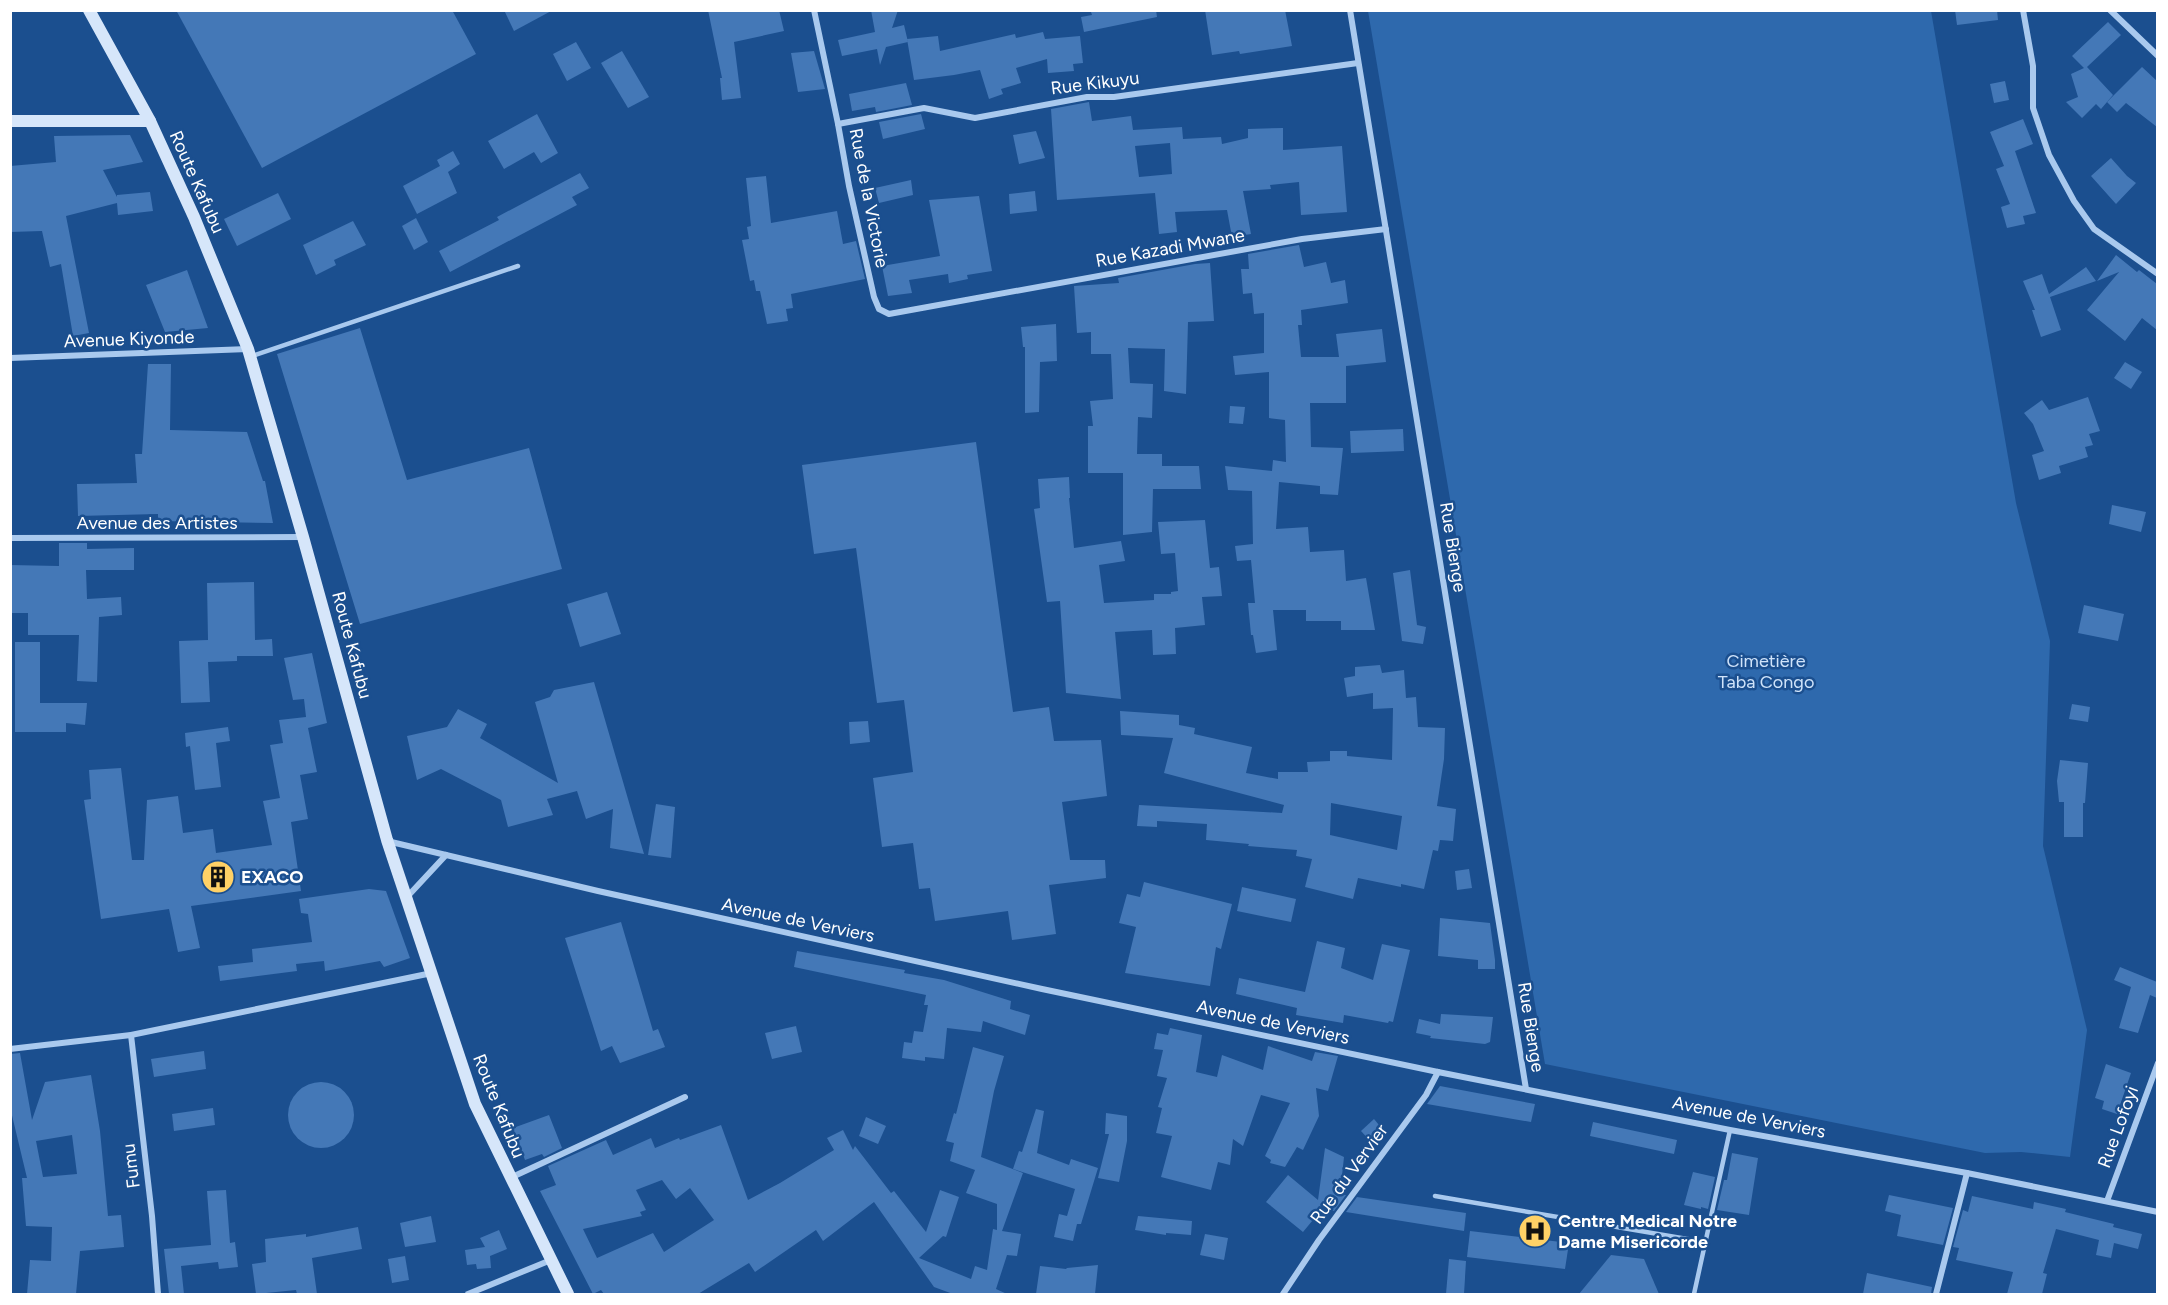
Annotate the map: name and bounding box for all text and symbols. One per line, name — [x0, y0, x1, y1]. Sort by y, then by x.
street label: Rue Kikuyu — [1049, 67, 1141, 99]
street label: Rue de la Victorie — [845, 126, 893, 270]
street label: Route Kafubu — [165, 127, 229, 237]
street label: Rue Kazadi Mwane — [1094, 224, 1246, 272]
street label: Avenue Kiyonde — [63, 326, 195, 352]
street label: Rue Bienge — [1435, 500, 1471, 594]
street label: Avenue des Artistes — [76, 512, 238, 534]
street label: Route Kafubu — [327, 589, 377, 701]
park label: Cimetière Taba Congo — [1718, 650, 1814, 693]
building icon: EXACO — [200, 859, 236, 895]
place label: EXACO — [241, 866, 303, 888]
street label: Avenue de Verviers — [720, 893, 876, 947]
street label: Rue Bienge — [1513, 980, 1549, 1074]
street label: Avenue de Verviers — [1195, 995, 1351, 1049]
street label: Route Kafubu — [468, 1051, 530, 1161]
street label: Rue Lofoyi — [2093, 1083, 2143, 1171]
street label: Avenue de Verviers — [1671, 1091, 1827, 1143]
street label: Rue du Vervier — [1305, 1120, 1393, 1228]
street label: Fumu — [117, 1142, 145, 1190]
place label: Centre Medical Notre Dame Misericorde — [1558, 1210, 1737, 1253]
hospital icon: Centre Medical Notre Dame Misericorde — [1517, 1213, 1553, 1249]

